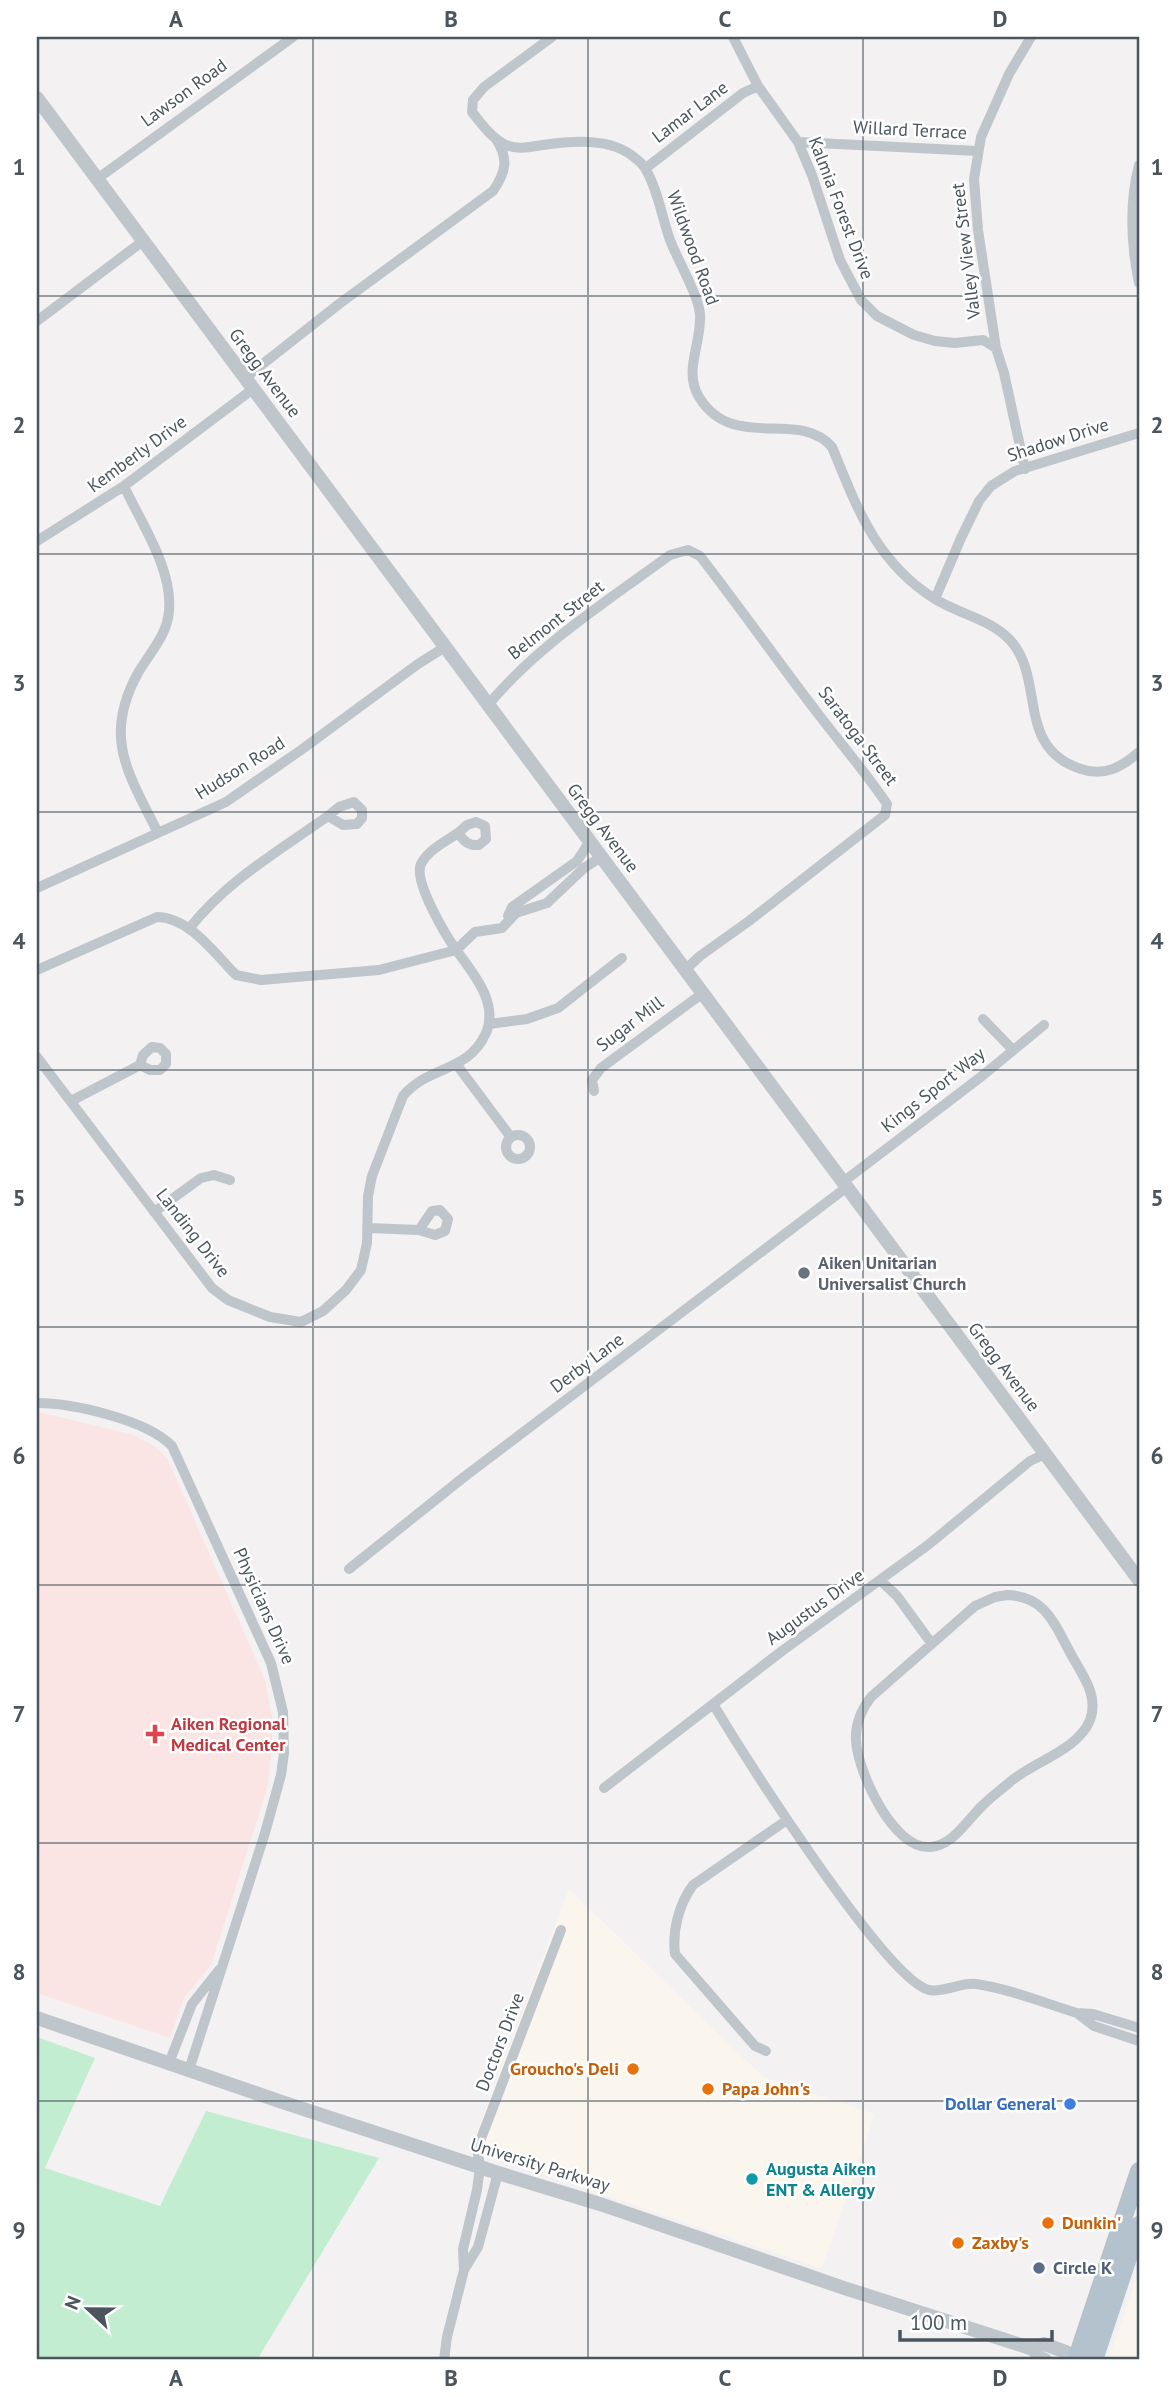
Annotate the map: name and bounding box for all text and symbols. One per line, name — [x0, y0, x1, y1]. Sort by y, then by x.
text: A — [169, 4, 183, 33]
text: B — [444, 4, 458, 33]
text: C — [719, 4, 732, 33]
text: D — [993, 4, 1007, 33]
street label: Lawson Road — [136, 54, 231, 132]
street label: Lamar Lane — [647, 76, 732, 148]
street label: Willard Terrace — [852, 115, 968, 144]
street label: Kalmia Forest Drive — [804, 133, 879, 282]
text: 1 — [12, 152, 26, 181]
text: 1 — [1150, 152, 1164, 181]
street label: Valley View Street — [946, 182, 985, 321]
street label: Wildwood Road — [662, 188, 725, 308]
street label: Gregg Avenue — [224, 324, 306, 422]
text: 2 — [12, 410, 26, 439]
street label: Kemberly Drive — [83, 410, 191, 497]
text: 2 — [1150, 410, 1164, 439]
street label: Shadow Drive — [1004, 412, 1112, 467]
street label: Belmont Street — [503, 575, 608, 664]
text: 3 — [12, 668, 26, 697]
text: 3 — [1150, 668, 1164, 697]
street label: Saratoga Street — [814, 681, 903, 790]
street label: Hudson Road — [191, 731, 289, 804]
street label: Gregg Avenue — [562, 779, 644, 877]
text: 4 — [12, 926, 26, 955]
text: 4 — [1150, 926, 1164, 955]
street label: Sugar Mill — [591, 990, 668, 1056]
street label: Kings Sport Way — [876, 1042, 990, 1137]
text: 5 — [12, 1183, 26, 1212]
street label: Landing Drive — [151, 1183, 235, 1282]
text: 5 — [1150, 1183, 1164, 1212]
place label: Aiken Unitarian Universalist Church — [818, 1251, 966, 1295]
marker: Aiken Unitarian Universalist Church — [796, 1265, 812, 1281]
street label: Gregg Avenue — [963, 1318, 1045, 1416]
street label: Derby Lane — [545, 1328, 628, 1398]
text: 6 — [12, 1441, 26, 1470]
text: 6 — [1150, 1441, 1164, 1470]
street label: Physicians Drive — [229, 1544, 300, 1668]
street label: Augustus Drive — [761, 1563, 868, 1650]
text: 7 — [12, 1699, 26, 1728]
text: 7 — [1150, 1699, 1164, 1728]
place label: Aiken Regional Medical Center — [171, 1712, 287, 1756]
marker: Aiken Regional Medical Center — [145, 1724, 165, 1744]
text: 8 — [12, 1957, 26, 1986]
text: 8 — [1150, 1957, 1164, 1986]
street label: Doctors Drive — [470, 1989, 529, 2094]
place label: Groucho's Deli — [510, 2057, 619, 2080]
marker: Groucho's Deli — [625, 2061, 641, 2077]
place label: Papa John's — [722, 2077, 810, 2100]
marker: Papa John's — [700, 2081, 716, 2097]
place label: Dollar General — [945, 2092, 1057, 2115]
marker: Dollar General — [1062, 2096, 1078, 2112]
street label: University Parkway — [468, 2132, 613, 2197]
place label: Augusta Aiken ENT & Allergy — [766, 2157, 876, 2201]
marker: Augusta Aiken ENT & Allergy — [744, 2171, 760, 2187]
place label: Dunkin' — [1062, 2211, 1121, 2234]
text: 9 — [12, 2215, 26, 2244]
marker: Dunkin' — [1040, 2215, 1056, 2231]
text: 9 — [1150, 2215, 1164, 2244]
place label: Zaxby's — [972, 2231, 1029, 2254]
marker: Zaxby's — [950, 2235, 966, 2251]
place label: Circle K — [1053, 2256, 1112, 2279]
marker: Circle K — [1031, 2260, 1047, 2276]
north arrow — [52, 2274, 122, 2344]
text: N — [59, 2292, 86, 2313]
scale bar — [900, 2299, 1052, 2343]
text: 100 m — [910, 2309, 967, 2336]
text: A — [169, 2363, 183, 2392]
text: B — [444, 2363, 458, 2392]
text: C — [719, 2363, 732, 2392]
text: D — [993, 2363, 1007, 2392]

